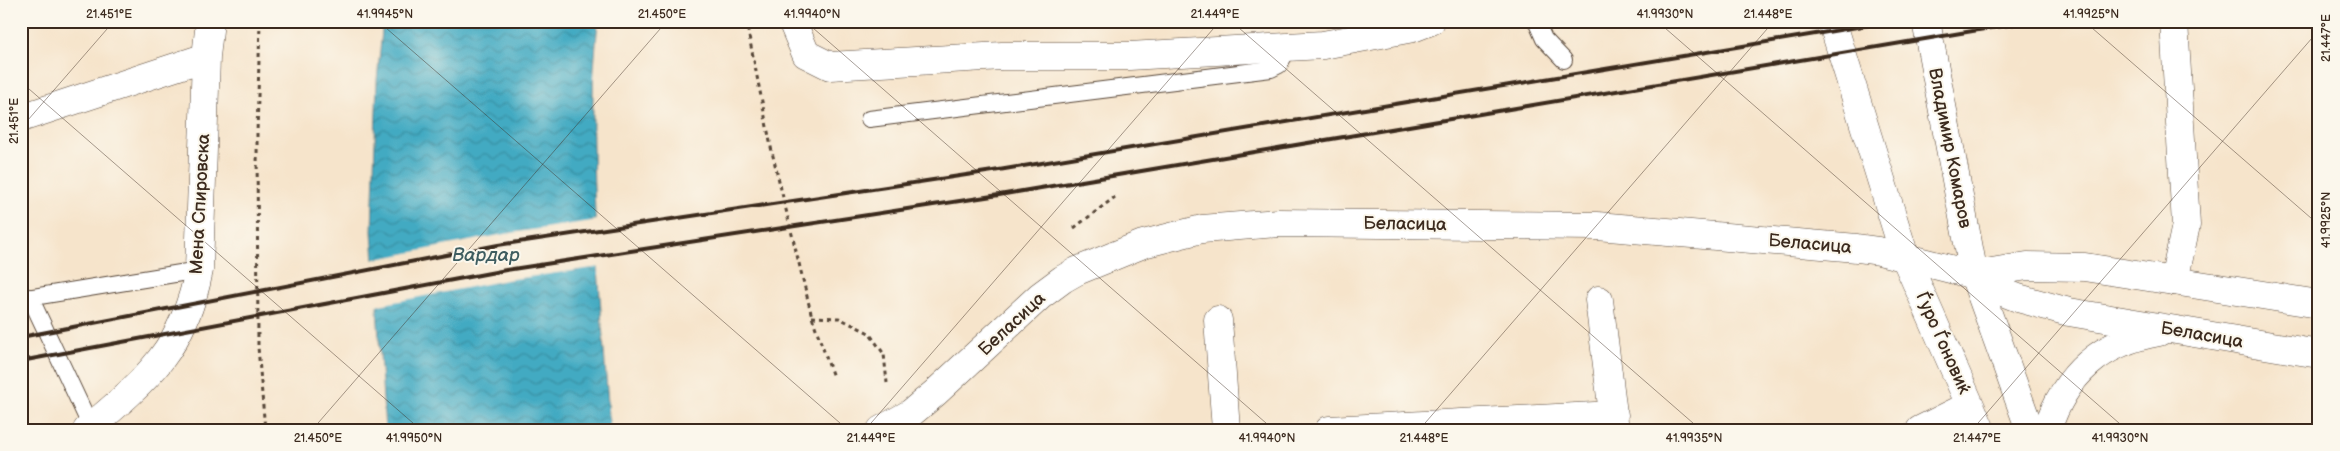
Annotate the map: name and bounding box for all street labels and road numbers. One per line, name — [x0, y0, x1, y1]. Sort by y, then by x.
street label: Владимир Комаров — [1924, 66, 1976, 230]
street label: Мена Спировска — [186, 133, 214, 275]
street label: Беласица — [1363, 213, 1447, 235]
street label: Беласица — [1768, 230, 1853, 258]
street label: Беласица — [974, 288, 1050, 360]
street label: Ѓуро Ѓоновиќ — [1911, 288, 1977, 398]
street label: Беласица — [2159, 317, 2245, 353]

